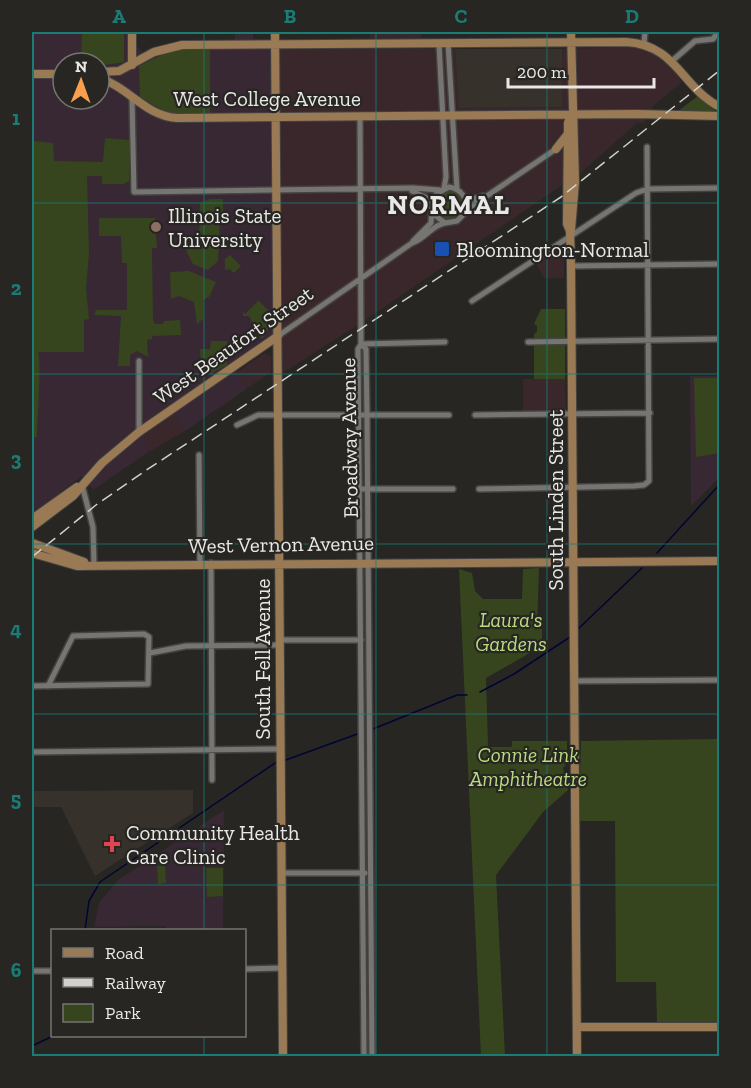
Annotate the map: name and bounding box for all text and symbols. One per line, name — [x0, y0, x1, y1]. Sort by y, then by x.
text: A — [112, 4, 126, 28]
text: B — [284, 4, 296, 28]
text: C — [455, 4, 468, 28]
text: D — [625, 4, 639, 28]
north arrow — [51, 51, 111, 111]
scale bar — [508, 51, 654, 89]
text: N — [75, 57, 88, 76]
text: 200 m — [517, 61, 567, 83]
street label: West College Avenue — [173, 86, 361, 111]
text: 1 — [12, 106, 20, 130]
district label: NORMAL — [387, 189, 511, 221]
place label: Illinois State University — [168, 203, 281, 252]
marker: Illinois State University — [149, 220, 163, 234]
place label: Bloomington-Normal — [456, 237, 649, 262]
marker: Bloomington-Normal — [433, 240, 451, 258]
text: 2 — [11, 276, 22, 300]
street label: West Beaufort Street — [149, 281, 318, 409]
street label: Broadway Avenue — [335, 357, 363, 518]
street label: South Linden Street — [543, 409, 568, 590]
text: 3 — [11, 447, 22, 471]
street label: West Vernon Avenue — [188, 530, 374, 558]
street label: South Fell Avenue — [250, 578, 275, 739]
park label: Laura's Gardens — [475, 607, 547, 656]
text: 4 — [10, 617, 22, 641]
park label: Connie Link Amphitheatre — [468, 742, 587, 791]
text: 5 — [11, 787, 21, 811]
place label: Community Health Care Clinic — [126, 820, 300, 869]
marker: Community Health Care Clinic — [103, 835, 121, 853]
legend — [51, 929, 246, 1037]
text: Road — [105, 942, 144, 964]
text: 6 — [11, 958, 22, 982]
text: Railway — [105, 972, 167, 994]
text: Park — [105, 1002, 141, 1024]

